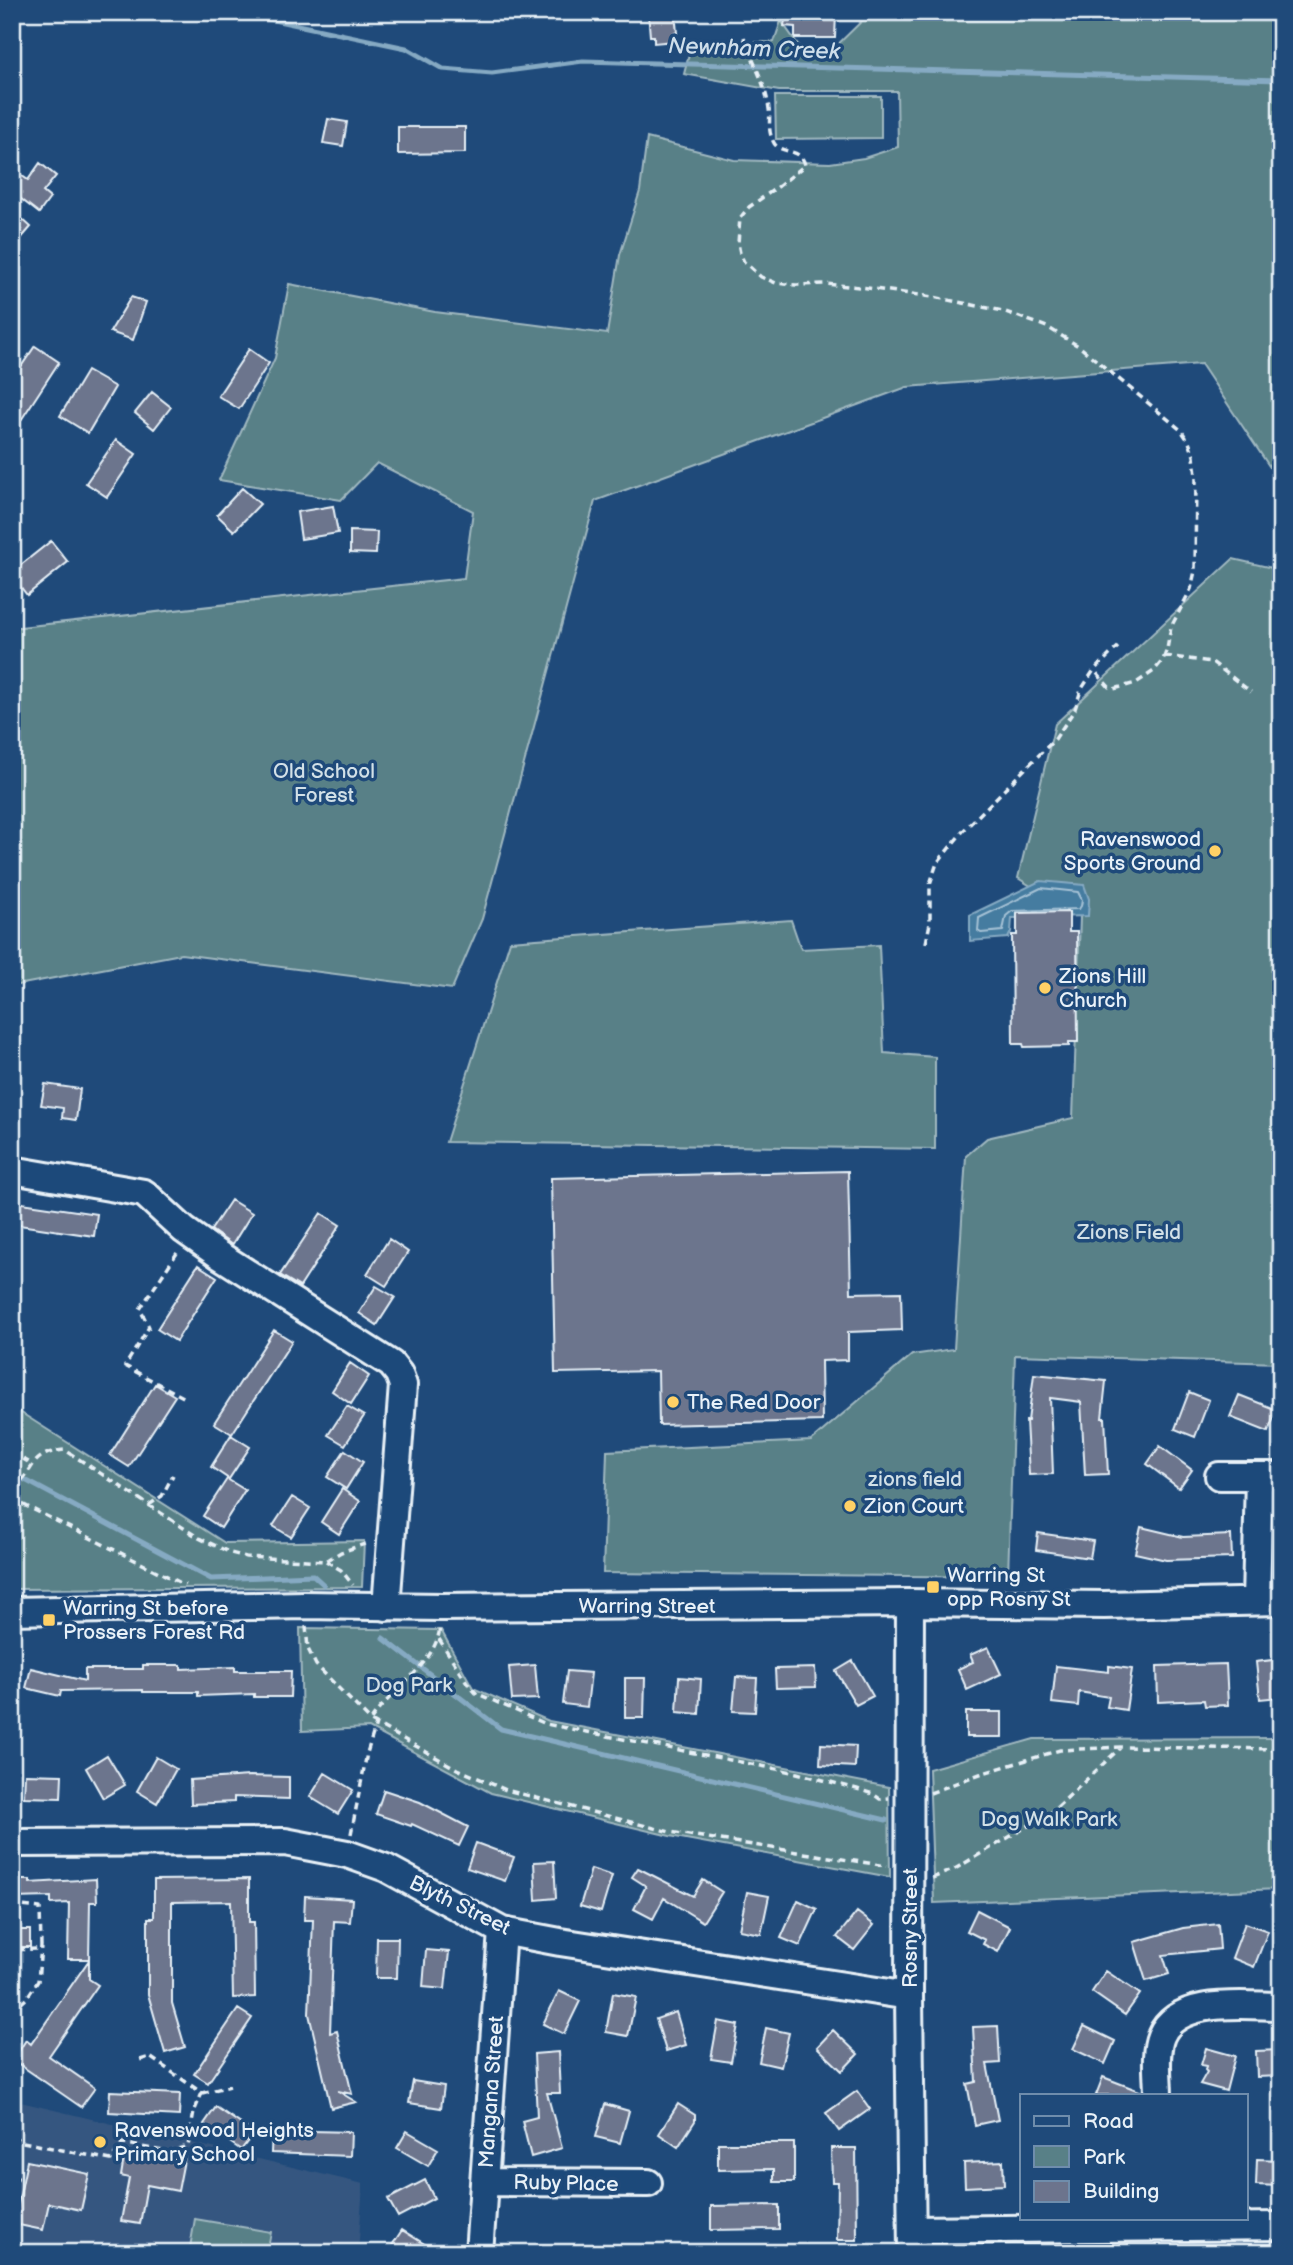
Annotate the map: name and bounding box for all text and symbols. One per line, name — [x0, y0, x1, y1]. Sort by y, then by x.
water label: Newnham Creek — [667, 32, 841, 66]
park label: Old School Forest — [273, 759, 375, 808]
place label: Ravenswood Sports Ground — [1064, 827, 1201, 876]
marker: Ravenswood Sports Ground — [1207, 843, 1223, 859]
place label: Zions Hill Church — [1058, 964, 1146, 1013]
marker: Zions Hill Church — [1037, 980, 1053, 996]
park label: Zions Field — [1076, 1220, 1181, 1245]
place label: The Red Door — [687, 1390, 821, 1415]
marker: The Red Door — [665, 1394, 681, 1410]
park label: zions field — [868, 1467, 962, 1492]
place label: Zion Court — [863, 1494, 964, 1519]
marker: Zion Court — [842, 1498, 858, 1514]
place label: Warring St opp Rosny St — [947, 1563, 1071, 1612]
marker: Warring St opp Rosny St — [925, 1579, 941, 1595]
street label: Warring Street — [579, 1594, 716, 1619]
place label: Warring St before Prossers Forest Rd — [63, 1596, 245, 1645]
marker: Warring St before Prossers Forest Rd — [41, 1612, 57, 1628]
park label: Dog Park — [366, 1673, 453, 1698]
park label: Dog Walk Park — [981, 1807, 1118, 1832]
street label: Rosny Street — [898, 1867, 923, 1988]
street label: Blyth Street — [405, 1870, 515, 1941]
street label: Mangana Street — [474, 2015, 509, 2169]
legend — [1020, 2094, 1248, 2220]
text: Road — [1083, 2109, 1134, 2134]
place label: Ravenswood Heights Primary School — [114, 2118, 314, 2167]
marker: Ravenswood Heights Primary School — [92, 2134, 108, 2150]
text: Park — [1083, 2145, 1126, 2170]
street label: Ruby Place — [513, 2170, 619, 2197]
text: Building — [1083, 2179, 1159, 2204]

